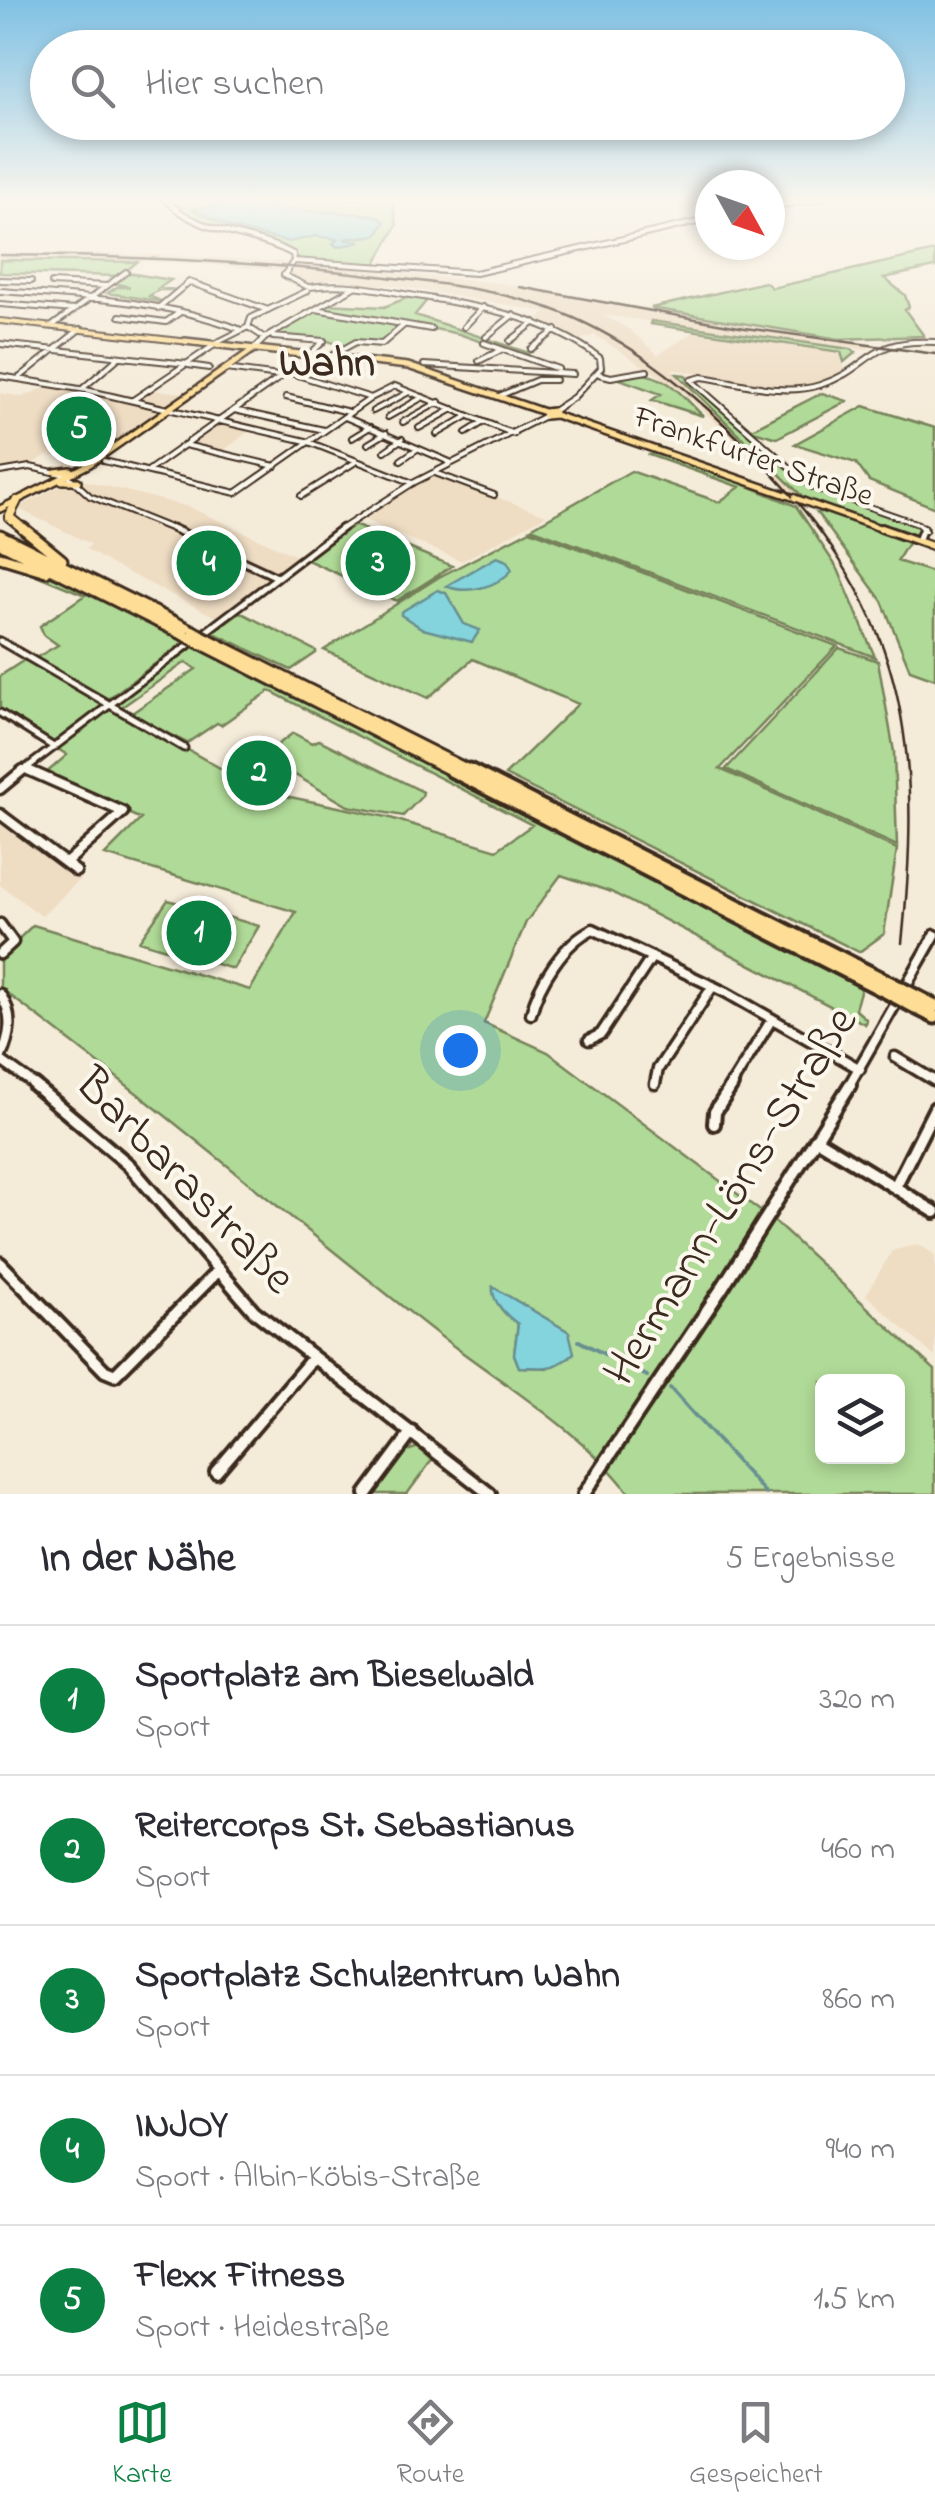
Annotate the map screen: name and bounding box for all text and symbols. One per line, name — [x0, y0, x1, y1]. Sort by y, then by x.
search box — [30, 30, 905, 140]
text: Hier suchen — [145, 57, 324, 113]
icon: search — [65, 58, 120, 113]
north arrow — [695, 170, 785, 260]
district label: Wahn — [279, 334, 375, 395]
pin: 5 — [46, 392, 112, 466]
street label: Frankfurter Straße — [626, 395, 880, 521]
pin: 4 — [176, 526, 242, 600]
pin: 3 — [346, 526, 410, 600]
pin: 2 — [226, 736, 292, 810]
pin: 1 — [166, 896, 232, 970]
street label: Hermann-Löns-Straße — [587, 993, 877, 1400]
your location — [435, 1025, 486, 1076]
street label: Barbarastraße — [56, 1052, 311, 1312]
map controls — [815, 1374, 905, 1464]
button: layers — [815, 1374, 905, 1464]
text: In der Nähe — [40, 1529, 235, 1590]
text: 5 Ergebnisse — [725, 1536, 895, 1583]
text: Sportplatz am Bieselwald — [135, 1649, 534, 1705]
text: 1 — [67, 1677, 78, 1724]
text: 320 m — [819, 1677, 895, 1724]
text: Sport — [135, 1705, 210, 1752]
text: Reitercorps St. Sebastianus — [135, 1799, 575, 1855]
text: 2 — [65, 1827, 80, 1874]
text: 460 m — [821, 1827, 895, 1874]
text: Sport — [135, 1855, 210, 1902]
text: Sportplatz Schulzentrum Wahn — [135, 1949, 620, 2005]
text: 3 — [66, 1977, 79, 2024]
text: 860 m — [822, 1977, 895, 2024]
text: Sport — [135, 2005, 210, 2052]
text: INJOY — [135, 2099, 228, 2155]
text: 4 — [66, 2127, 79, 2174]
text: 940 m — [826, 2127, 895, 2174]
text: Sport · Albin-Köbis-Straße — [135, 2155, 480, 2202]
text: Flexx Fitness — [135, 2249, 345, 2305]
text: 5 — [63, 2277, 82, 2324]
text: 1.5 km — [813, 2277, 895, 2324]
text: Sport · Heidestraße — [135, 2305, 389, 2352]
tab: Karte — [112, 2395, 172, 2496]
tab: Route — [396, 2395, 464, 2496]
tab: Gespeichert — [689, 2395, 823, 2496]

